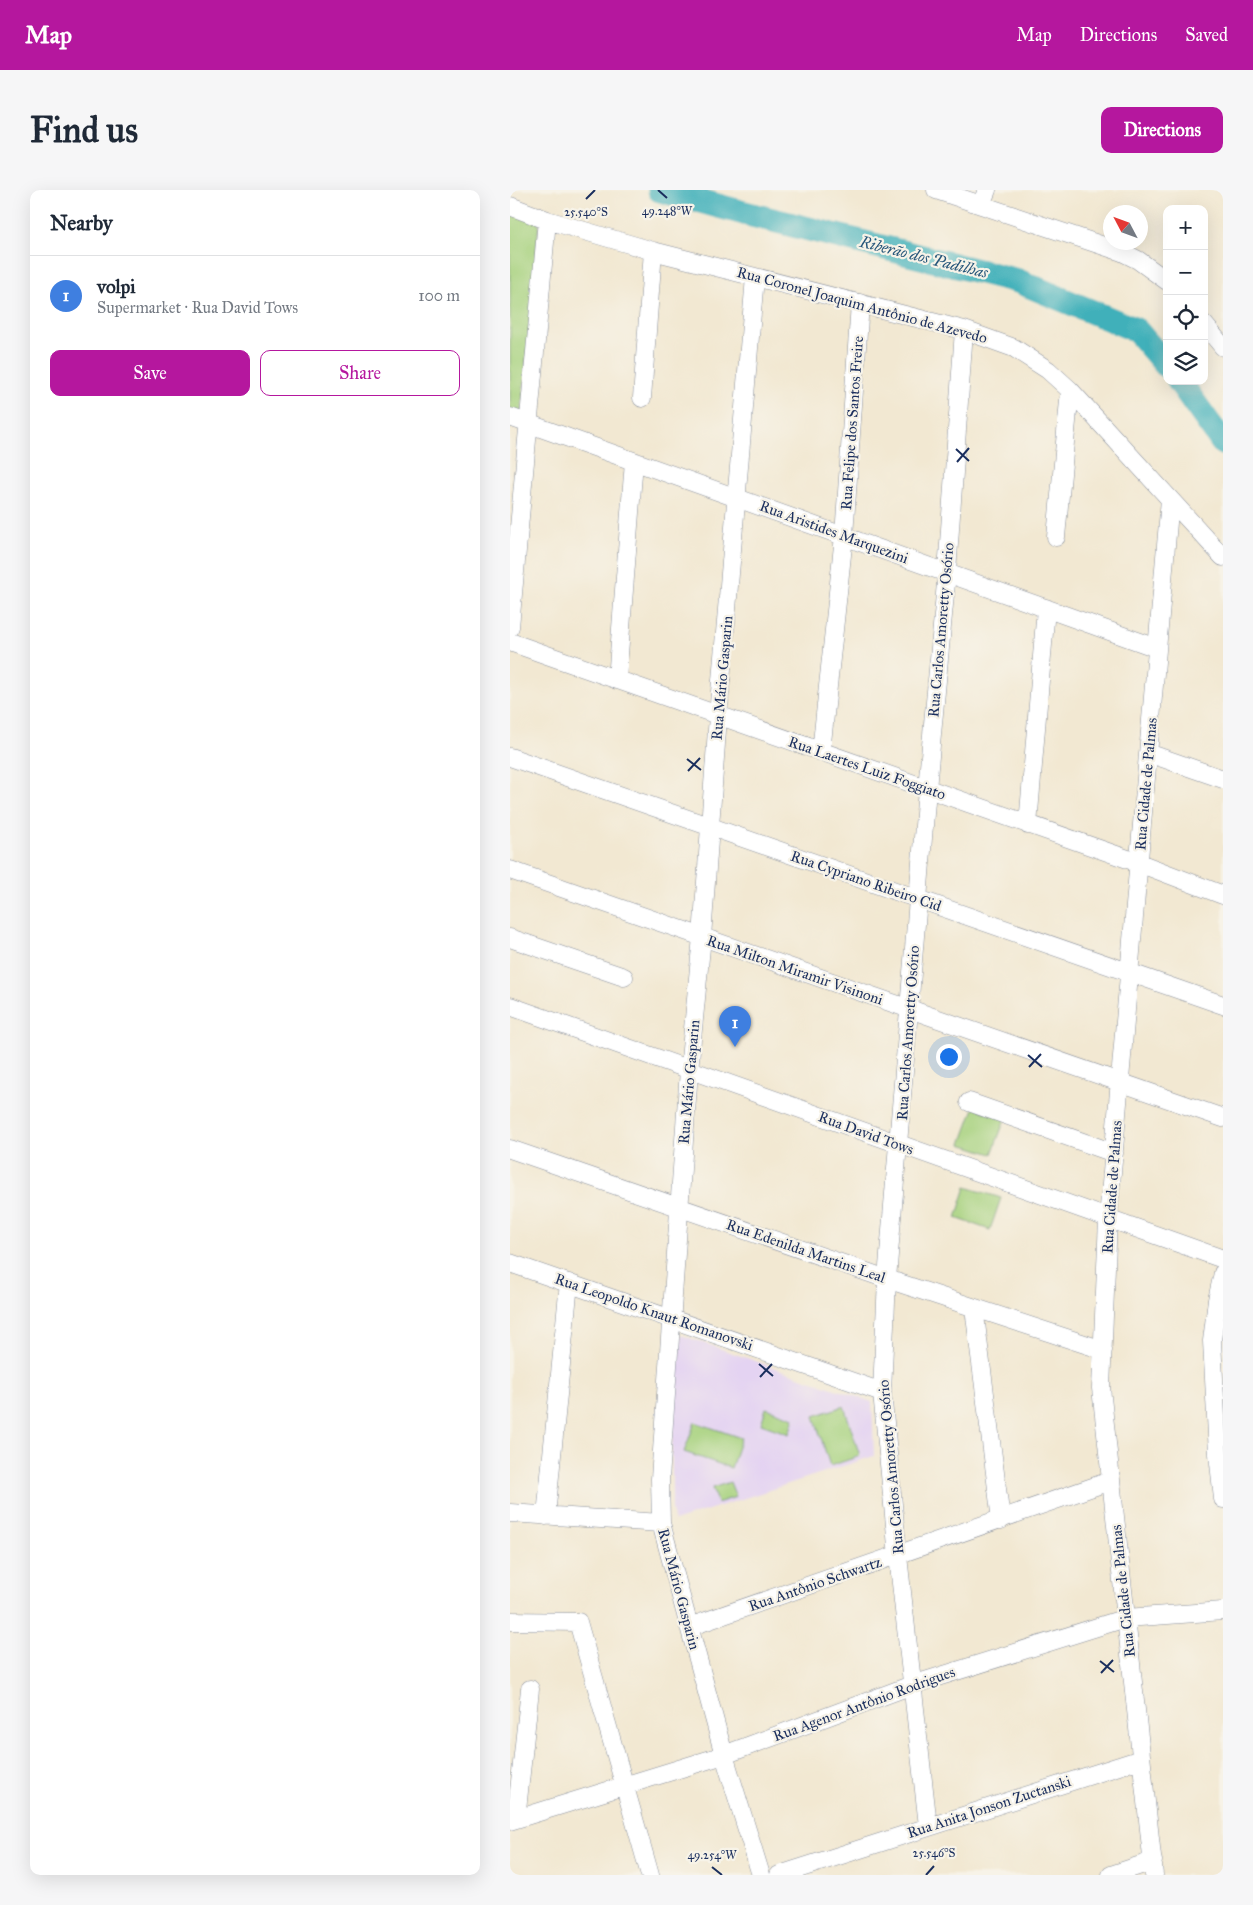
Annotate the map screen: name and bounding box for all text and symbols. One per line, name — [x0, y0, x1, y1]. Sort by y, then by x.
text: Map — [25, 20, 72, 50]
text: Map — [1016, 24, 1052, 46]
text: Directions — [1080, 24, 1157, 46]
text: Saved — [1185, 24, 1228, 46]
button: Directions — [1101, 107, 1223, 153]
text: Find us — [30, 109, 138, 152]
text: 49.248°W — [642, 204, 693, 218]
text: 25.540°S — [564, 205, 608, 219]
north arrow — [1103, 205, 1148, 250]
map controls — [1163, 205, 1208, 385]
button: + — [1163, 205, 1208, 250]
text: Nearby — [50, 210, 113, 236]
water label: Riberão dos Padilhas — [857, 232, 990, 282]
button: − — [1163, 250, 1208, 295]
street label: Rua Coronel Joaquim Antônio de Azevedo — [735, 263, 989, 348]
text: volpi — [97, 275, 136, 298]
text: 1 — [63, 286, 69, 305]
text: 100 m — [418, 286, 460, 305]
button: locate — [1163, 295, 1208, 340]
text: Supermarket · Rua David Tows — [97, 298, 298, 317]
street label: Rua Felipe dos Santos Freire — [837, 335, 867, 511]
button: layers — [1163, 340, 1208, 385]
button: Save — [50, 350, 250, 396]
button: Share — [260, 350, 460, 396]
street label: Rua Aristides Marquezini — [757, 497, 911, 568]
street label: Rua Carlos Amoretty Osório — [924, 542, 958, 718]
street label: Rua Mário Gasparin — [708, 615, 736, 741]
street label: Rua Cidade de Palmas — [1131, 717, 1161, 851]
street label: Rua Laertes Luiz Foggiato — [786, 733, 948, 804]
street label: Rua Cypriano Ribeiro Cid — [788, 847, 944, 915]
street label: Rua Milton Miramir Visinoni — [705, 931, 885, 1009]
street label: Rua Carlos Amoretty Osório — [893, 945, 923, 1121]
pin: 1 — [719, 1006, 751, 1047]
street label: Rua Mário Gasparin — [675, 1019, 703, 1145]
your location — [936, 1044, 962, 1070]
street label: Rua David Tows — [816, 1107, 916, 1159]
street label: Rua Cidade de Palmas — [1098, 1120, 1126, 1254]
street label: Rua Edenilda Martins Leal — [724, 1215, 889, 1287]
street label: Rua Leopoldo Knaut Romanovski — [552, 1270, 756, 1354]
street label: Rua Carlos Amoretty Osório — [874, 1379, 908, 1555]
street label: Rua Cidade de Palmas — [1107, 1524, 1139, 1658]
street label: Rua Mário Gasparin — [654, 1526, 704, 1652]
street label: Rua Antônio Schwartz — [746, 1553, 884, 1615]
street label: Rua Agenor Antônio Rodrigues — [771, 1663, 957, 1745]
street label: Rua Anita Jonson Zuctanski — [905, 1772, 1073, 1843]
text: 25.546°S — [913, 1846, 955, 1860]
text: 49.254°W — [687, 1848, 737, 1862]

